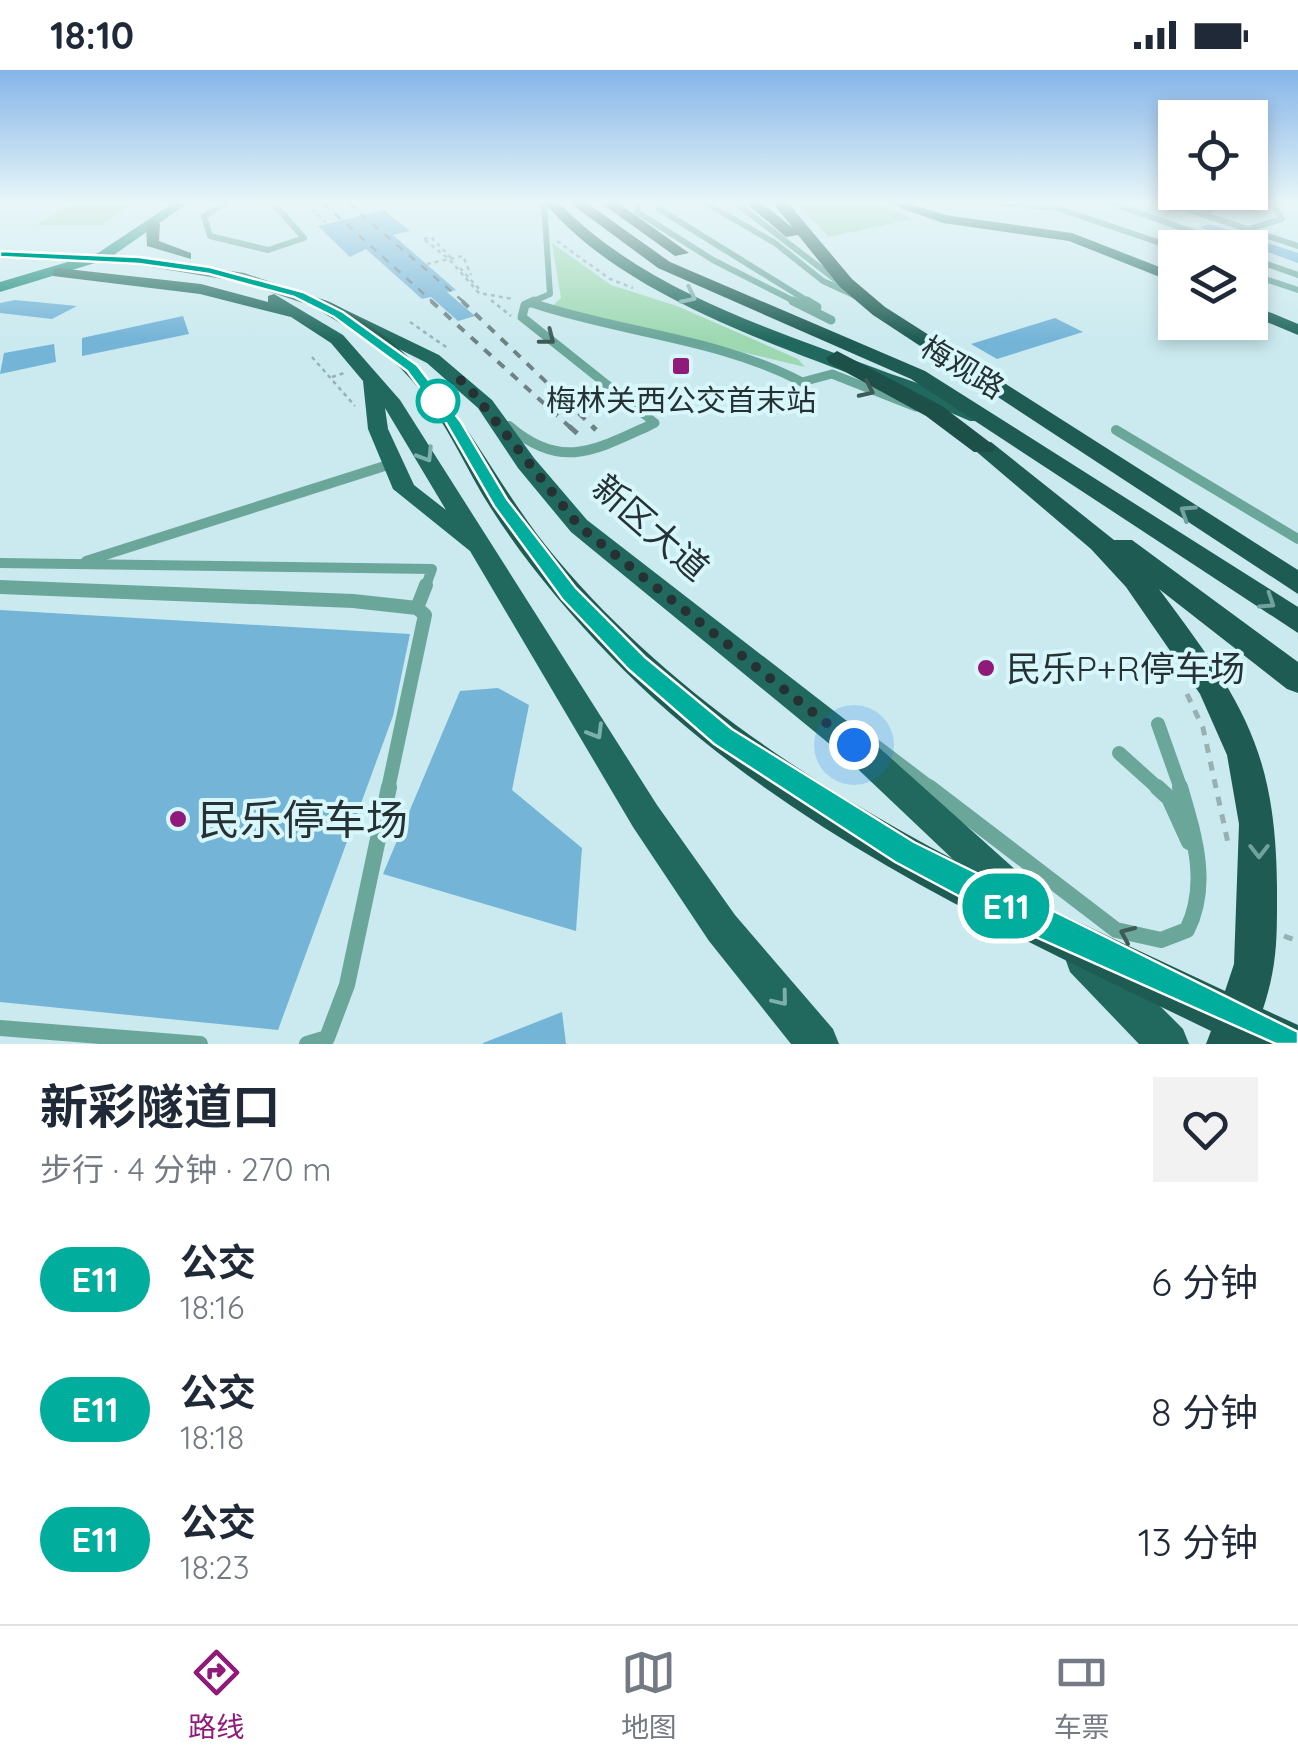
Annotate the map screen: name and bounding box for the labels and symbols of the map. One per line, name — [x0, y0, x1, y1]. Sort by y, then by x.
one-way arrow — [678, 284, 696, 304]
one-way arrow — [537, 327, 555, 344]
street label: 梅观路 — [915, 328, 1011, 406]
marker: 梅林关西公交首末站 — [670, 355, 692, 377]
one-way arrow — [857, 377, 875, 397]
unlabelled marker — [417, 380, 459, 422]
place label: 梅林关西公交首末站 — [546, 381, 816, 419]
one-way arrow — [413, 445, 432, 463]
street label: 新区大道 — [584, 464, 718, 590]
one-way arrow — [1180, 506, 1198, 525]
one-way arrow — [1257, 590, 1275, 609]
place label: 民乐P+R停车场 — [1006, 646, 1245, 690]
marker: 民乐P+R停车场 — [975, 657, 997, 679]
your location — [829, 720, 879, 770]
one-way arrow — [583, 722, 603, 740]
place label: 民乐停车场 — [198, 793, 408, 846]
marker: 民乐停车场 — [167, 808, 189, 830]
one-way arrow — [1248, 843, 1269, 859]
line badge: E11 — [948, 874, 1064, 938]
one-way arrow — [1119, 926, 1137, 946]
one-way arrow — [769, 987, 787, 1005]

